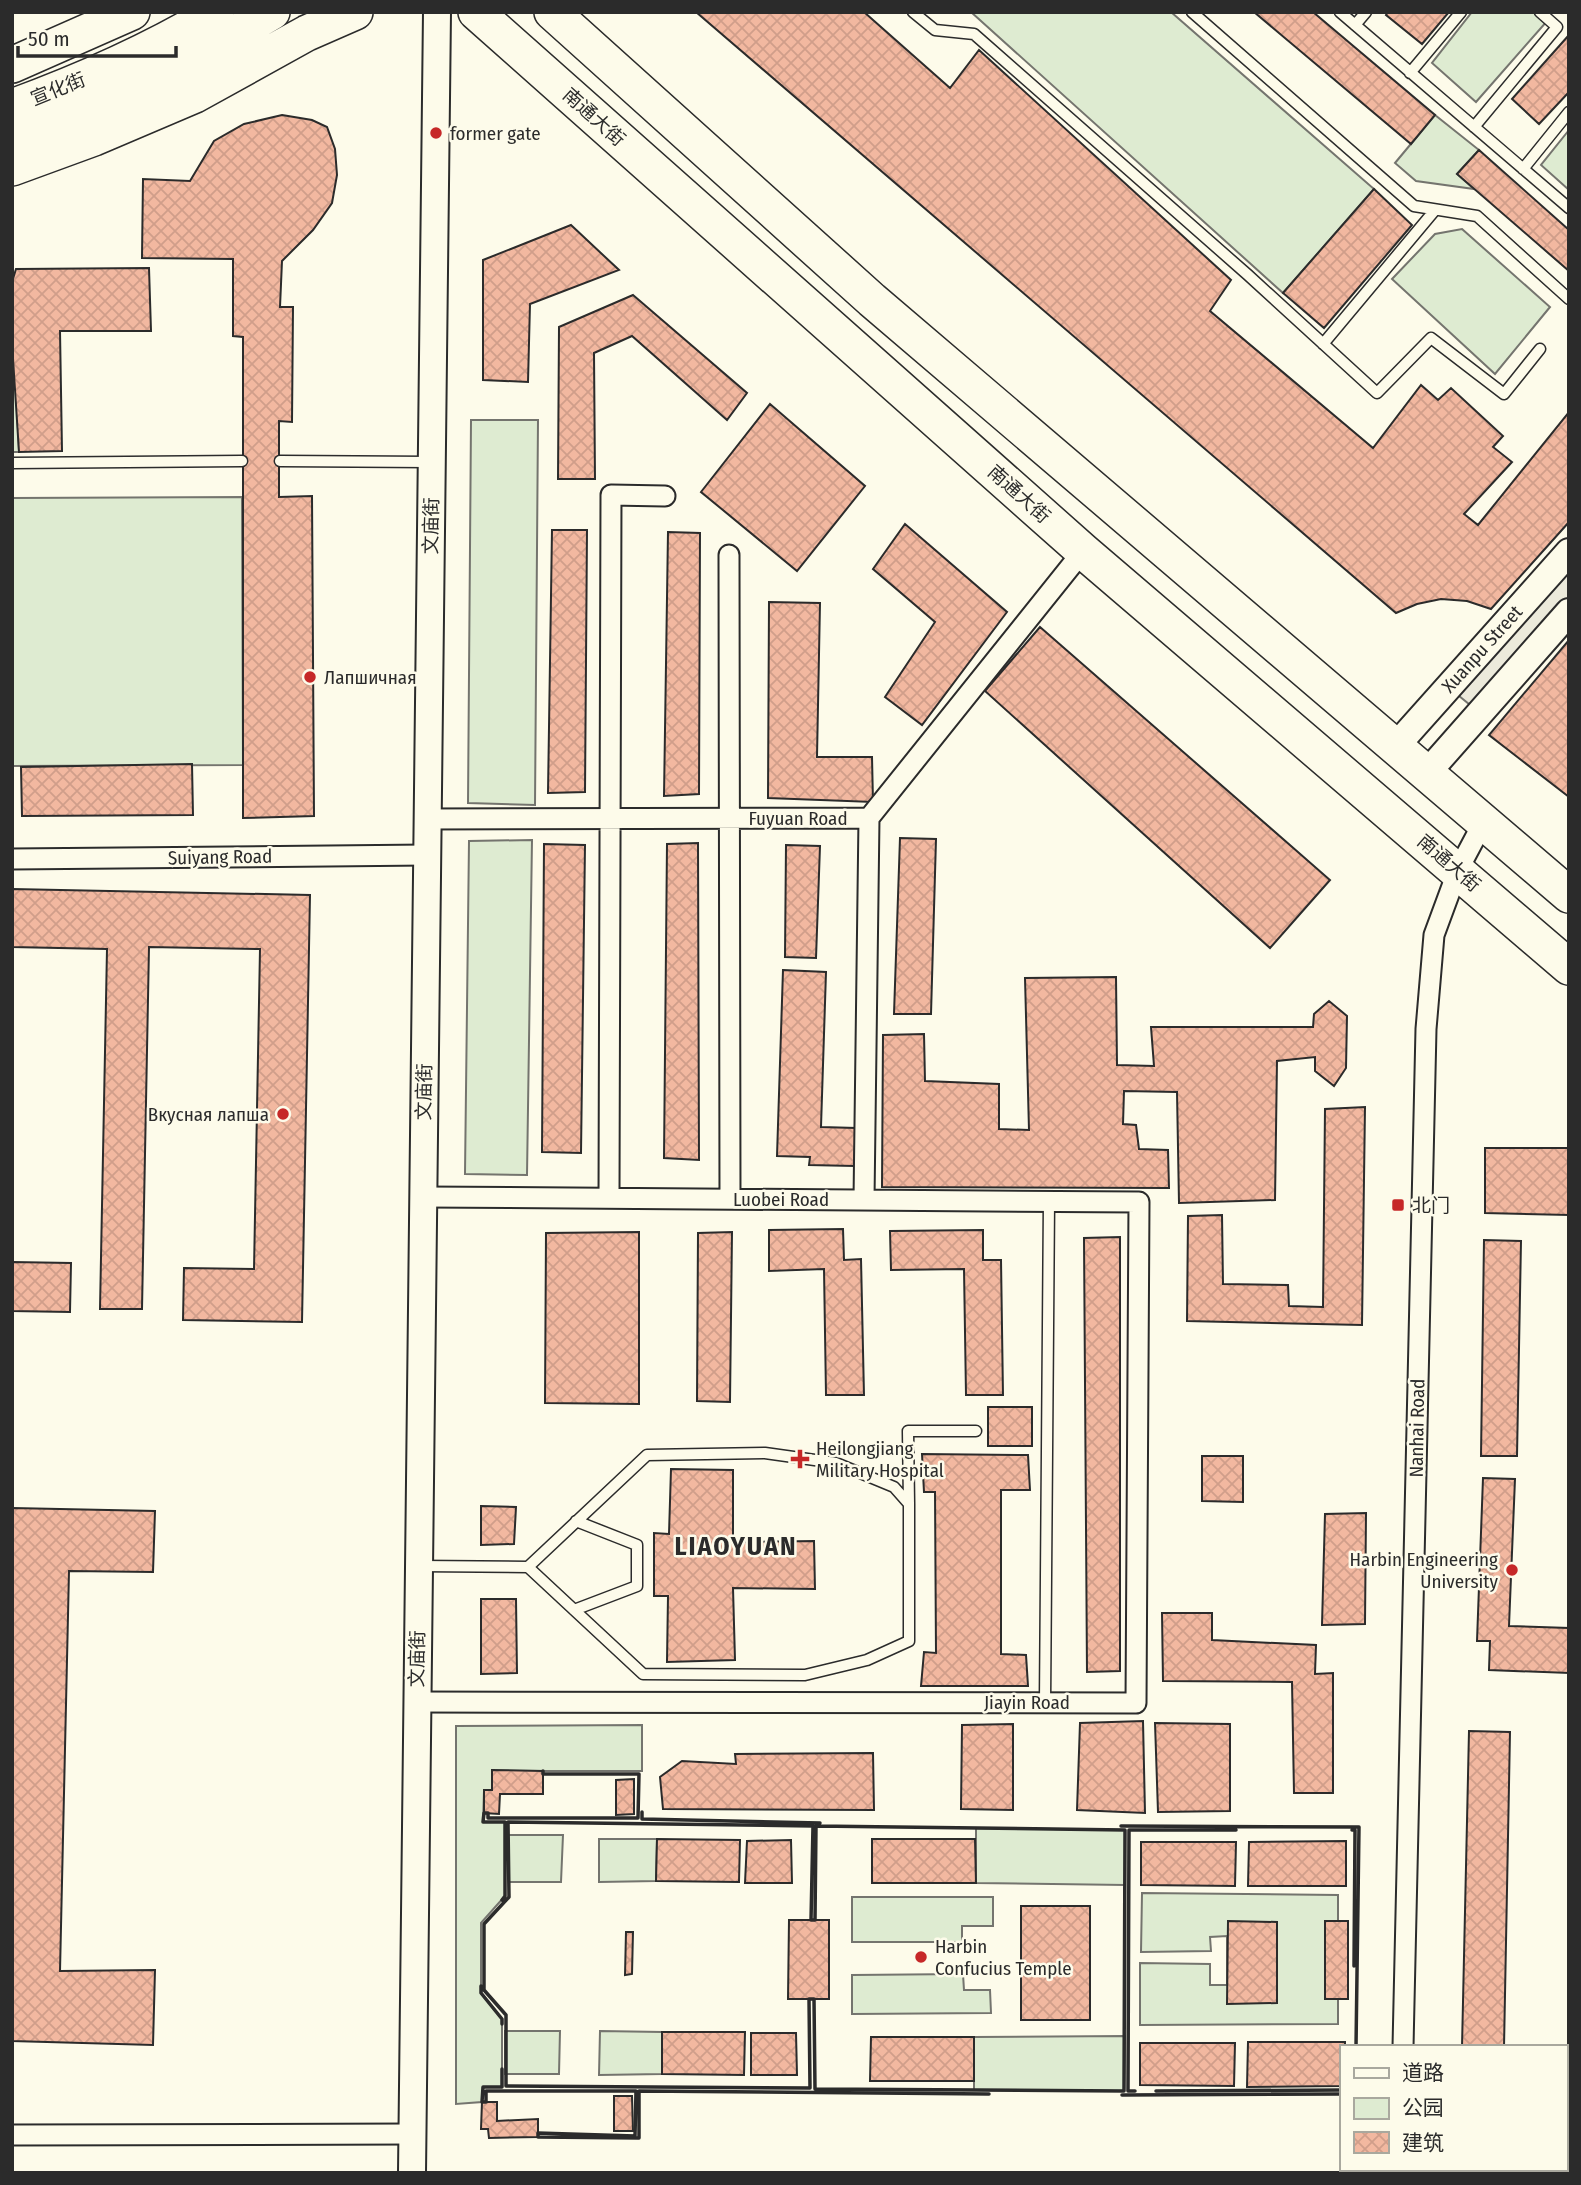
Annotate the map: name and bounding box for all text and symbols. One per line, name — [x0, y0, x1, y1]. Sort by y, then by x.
scale bar — [18, 14, 175, 58]
text: 50 m — [28, 26, 70, 52]
street label: 宣化街 — [27, 68, 89, 110]
street label: 南通大街 — [558, 83, 630, 151]
place label: former gate — [450, 122, 541, 145]
marker: former gate — [428, 125, 444, 141]
street label: 南通大街 — [983, 460, 1055, 528]
street label: 文庙街 — [419, 497, 443, 555]
street label: Xuanpu Street — [1437, 600, 1528, 697]
place label: Лапшичная — [324, 666, 417, 689]
marker: Лапшичная — [302, 669, 318, 685]
street label: Fuyuan Road — [748, 807, 848, 830]
street label: 南通大街 — [1413, 829, 1485, 897]
street label: Suiyang Road — [168, 845, 272, 869]
street label: 文庙街 — [412, 1063, 436, 1121]
place label: Вкусная лапша — [148, 1103, 269, 1126]
marker: Вкусная лапша — [275, 1106, 291, 1122]
street label: Luobei Road — [733, 1188, 829, 1211]
place label: 北门 — [1412, 1194, 1450, 1217]
marker: 北门 — [1390, 1197, 1406, 1213]
street label: Nanhai Road — [1405, 1378, 1429, 1478]
place label: Heilongjiang Military Hospital — [816, 1437, 944, 1482]
marker: Heilongjiang Military Hospital — [790, 1449, 810, 1469]
district label: LIAOYUAN — [674, 1531, 798, 1562]
place label: Harbin Engineering University — [1350, 1548, 1499, 1593]
marker: Harbin Engineering University — [1504, 1562, 1520, 1578]
street label: 文庙街 — [405, 1630, 429, 1688]
street label: Jiayin Road — [984, 1691, 1070, 1714]
place label: Harbin Confucius Temple — [935, 1935, 1072, 1980]
marker: Harbin Confucius Temple — [913, 1949, 929, 1965]
legend — [1340, 2045, 1567, 2171]
text: 道路 — [1402, 2060, 1444, 2086]
text: 公园 — [1402, 2095, 1444, 2121]
text: 建筑 — [1402, 2130, 1444, 2156]

